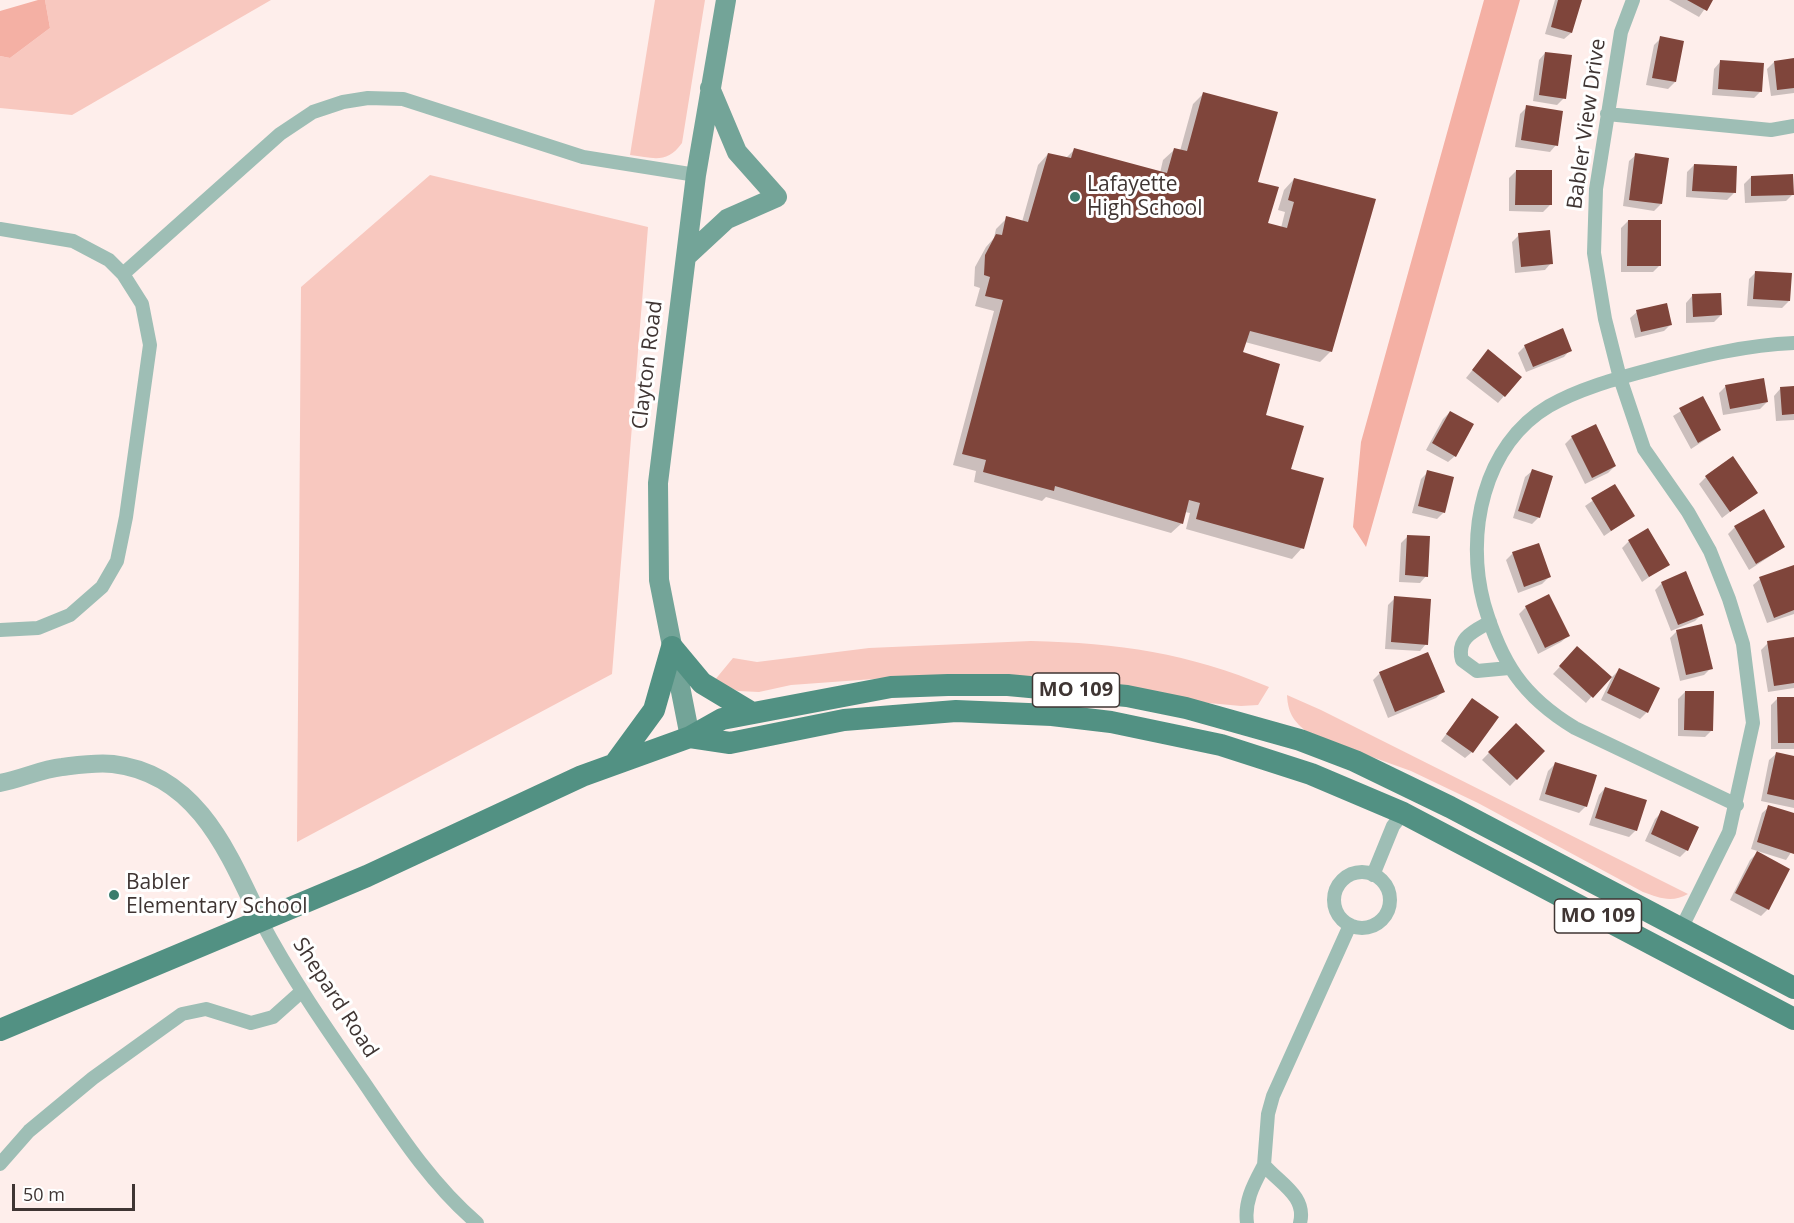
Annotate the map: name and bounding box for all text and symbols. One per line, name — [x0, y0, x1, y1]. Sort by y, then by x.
street label: Babler View Drive — [1563, 37, 1611, 211]
place label: Lafayette High School — [1087, 172, 1203, 222]
marker: Lafayette High School — [1068, 190, 1082, 204]
street label: Clayton Road — [628, 299, 668, 431]
road number: MO 109 — [1032, 673, 1120, 707]
place label: Babler Elementary School — [126, 870, 308, 920]
marker: Babler Elementary School — [107, 888, 121, 902]
road number: MO 109 — [1554, 899, 1642, 933]
street label: Shepard Road — [287, 933, 383, 1063]
scale bar — [15, 1172, 138, 1210]
text: 50 m — [23, 1182, 65, 1206]

